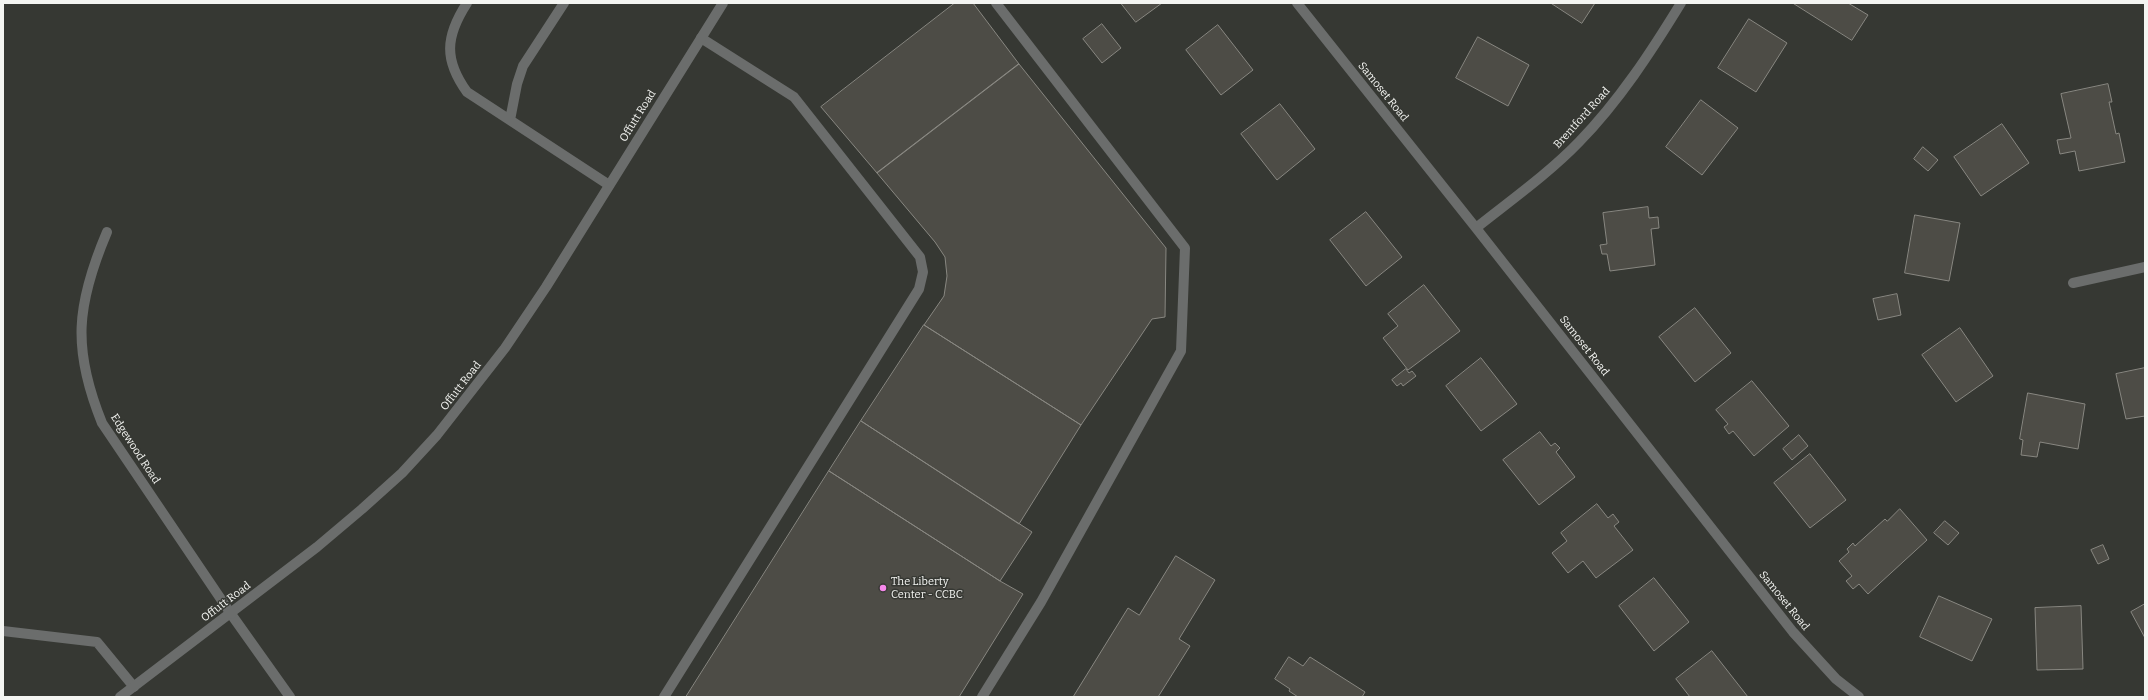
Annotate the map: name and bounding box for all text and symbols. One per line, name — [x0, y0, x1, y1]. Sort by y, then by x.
street label: Samoset Road — [1355, 60, 1411, 124]
street label: Brentford Road — [1551, 85, 1613, 151]
street label: Offutt Road — [617, 88, 659, 144]
street label: Samoset Road — [1556, 313, 1612, 379]
street label: Offutt Road — [438, 359, 484, 413]
street label: Edgewood Road — [107, 412, 163, 486]
street label: Samoset Road — [1756, 569, 1812, 633]
place label: The Liberty Center - CCBC — [891, 575, 963, 601]
street label: Offutt Road — [199, 579, 253, 625]
marker: The Liberty Center - CCBC — [878, 583, 888, 593]

